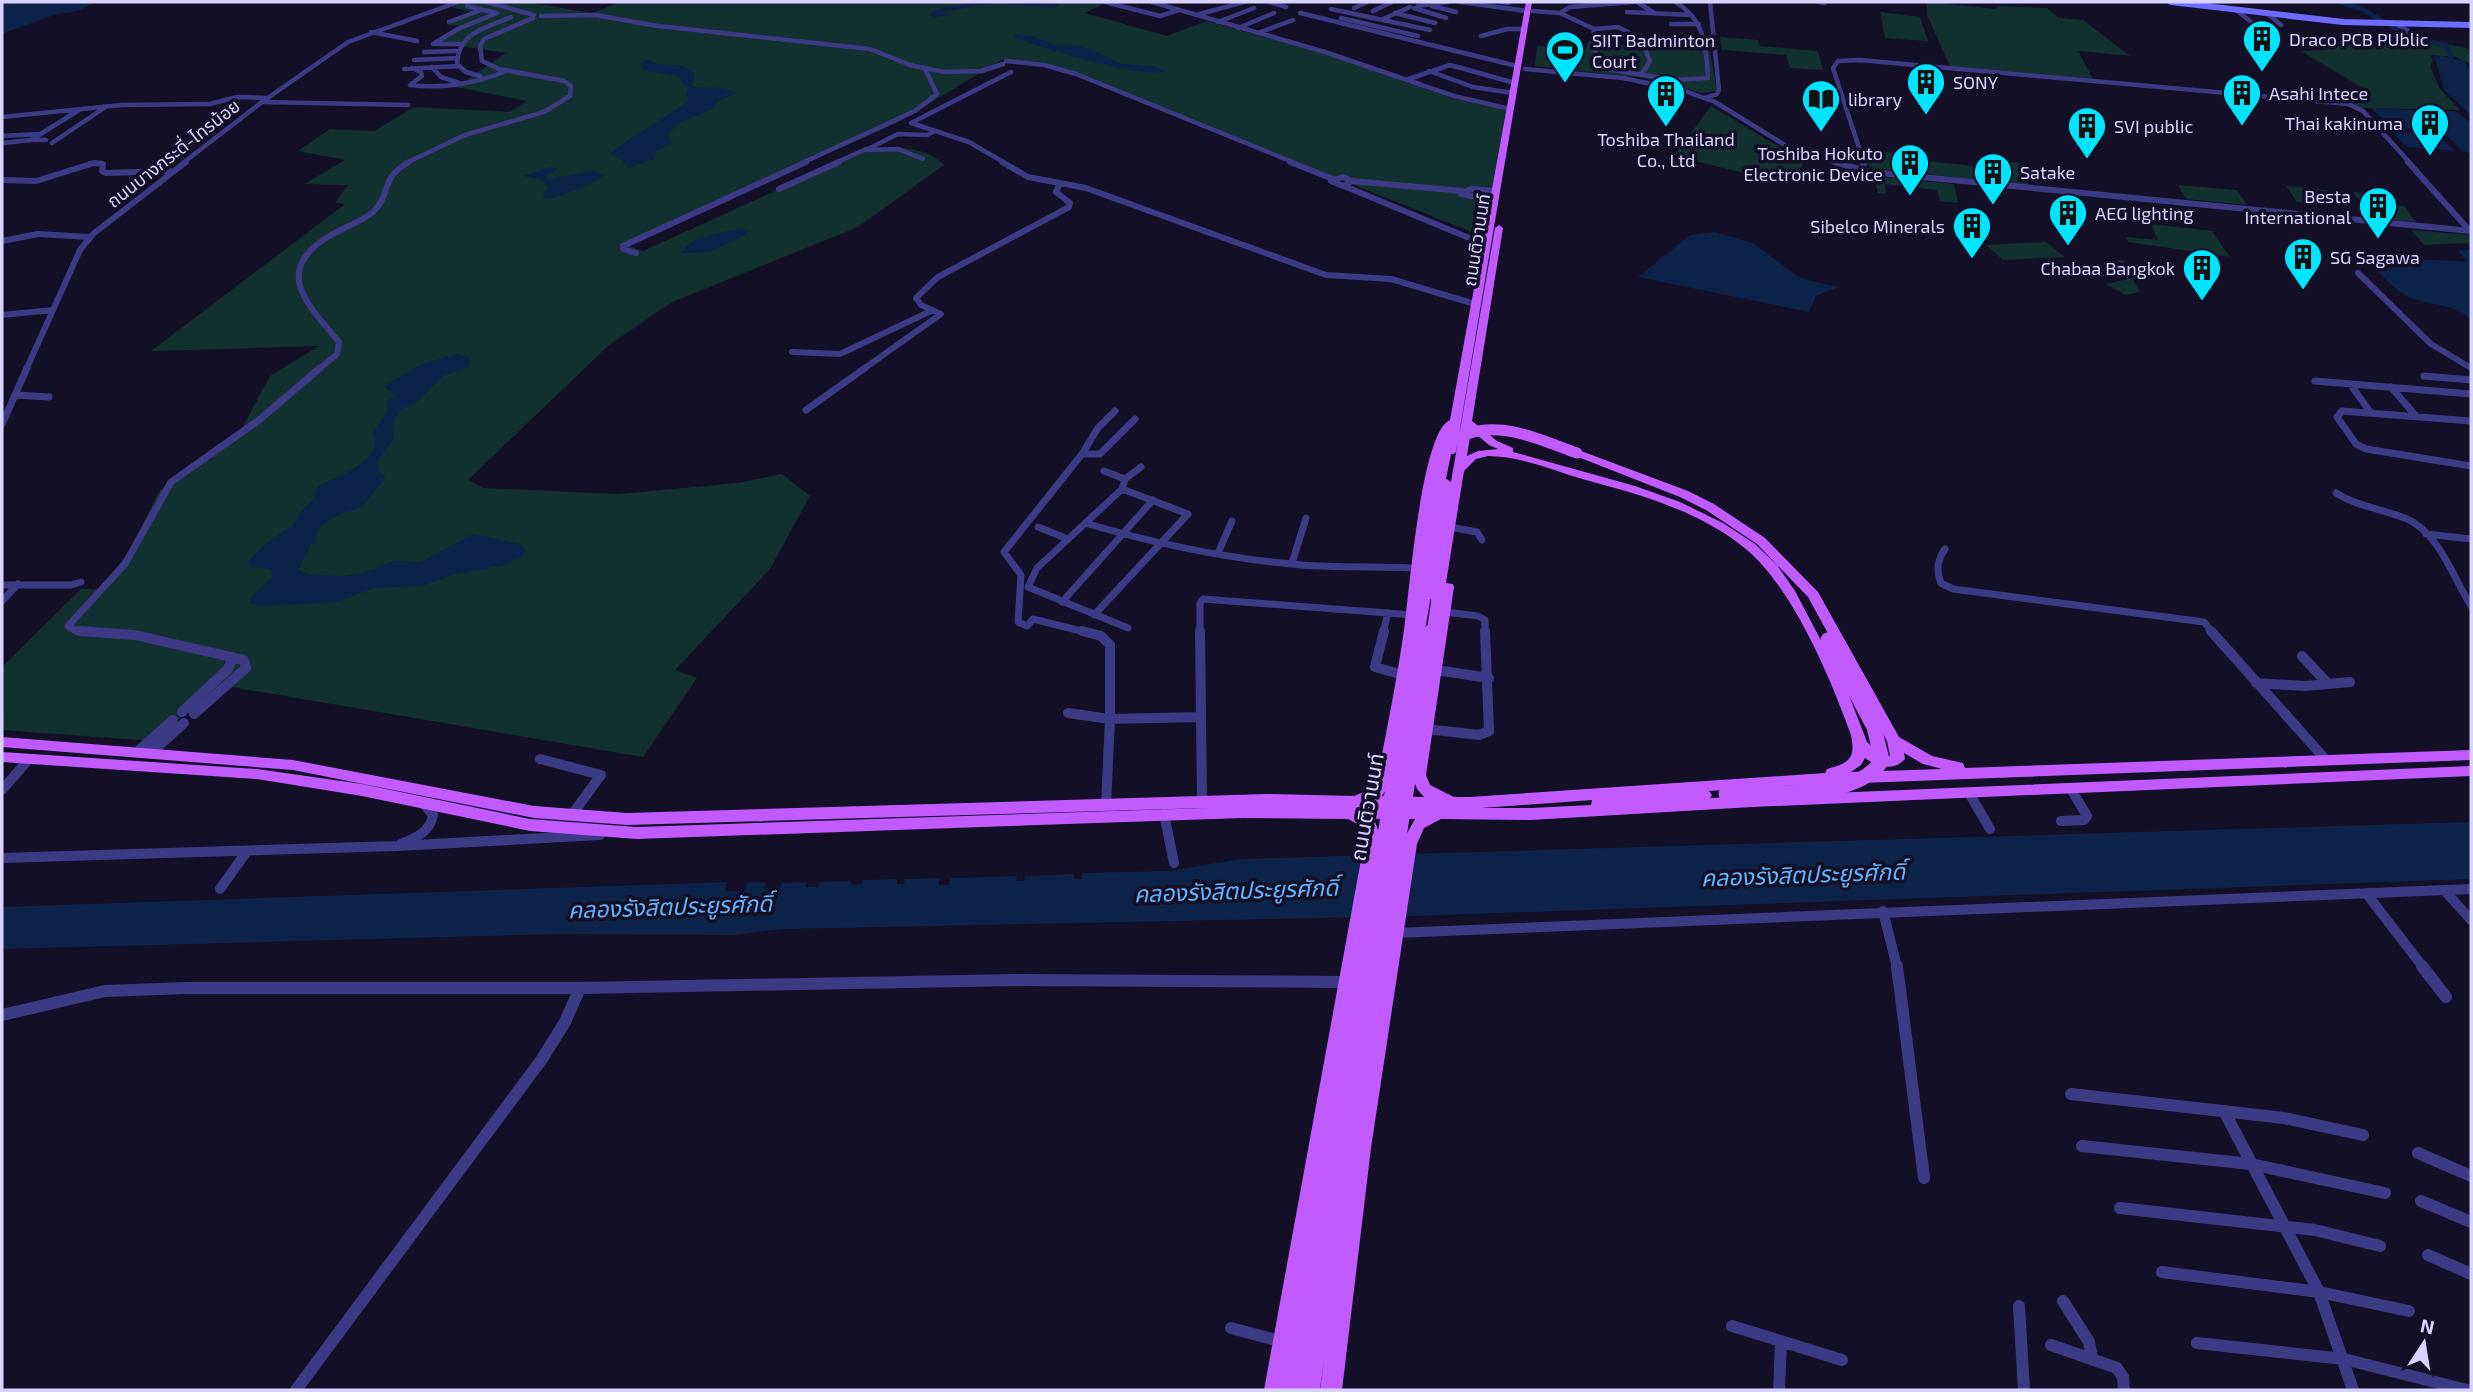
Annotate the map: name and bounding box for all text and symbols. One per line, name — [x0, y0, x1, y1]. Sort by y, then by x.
building icon: Draco PCB PUblic — [2241, 18, 2283, 73]
place label: Draco PCB PUblic — [2289, 28, 2429, 50]
sports icon: SIIT Badminton Court — [1544, 29, 1586, 84]
place label: SIIT Badminton Court — [1592, 29, 1715, 72]
building icon: SONY — [1905, 61, 1947, 116]
place label: SONY — [1953, 71, 1999, 93]
building icon: Asahi Intece — [2221, 72, 2263, 127]
building icon: Toshiba Thailand Co., Ltd — [1645, 73, 1687, 128]
library icon: library — [1800, 78, 1842, 133]
place label: Asahi Intece — [2269, 82, 2368, 104]
place label: library — [1848, 88, 1902, 110]
street label: ถนนบางกระดี่-ไทรน้อย — [101, 93, 244, 212]
building icon: Thai kakinuma — [2409, 102, 2451, 157]
building icon: SVI public — [2066, 105, 2108, 160]
place label: Thai kakinuma — [2285, 112, 2403, 134]
place label: SVI public — [2114, 115, 2194, 137]
place label: Toshiba Thailand Co., Ltd — [1597, 128, 1735, 171]
place label: Toshiba Hokuto Electronic Device — [1743, 142, 1883, 185]
building icon: Toshiba Hokuto Electronic Device — [1889, 142, 1931, 197]
building icon: Satake — [1972, 151, 2014, 206]
place label: Satake — [2020, 161, 2075, 183]
place label: Besta International — [2245, 185, 2352, 228]
building icon: Besta International — [2357, 185, 2399, 240]
street label: ถนนติวานนท์ — [1458, 192, 1494, 288]
building icon: AEG lighting — [2047, 192, 2089, 247]
place label: AEG lighting — [2095, 202, 2194, 224]
building icon: Sibelco Minerals — [1951, 205, 1993, 260]
place label: Sibelco Minerals — [1810, 215, 1945, 237]
building icon: SG Sagawa — [2282, 236, 2324, 291]
place label: SG Sagawa — [2330, 246, 2420, 268]
building icon: Chabaa Bangkok — [2181, 247, 2223, 302]
place label: Chabaa Bangkok — [2041, 257, 2175, 279]
street label: ถนนติวานนท์ — [1344, 751, 1388, 863]
water label: คลองรังสิตประยูรศักดิ์ — [1700, 856, 1912, 894]
water label: คลองรังสิตประยูรศักดิ์ — [1133, 872, 1345, 910]
water label: คลองรังสิตประยูรศักดิ์ — [567, 888, 779, 926]
north arrow — [2389, 1308, 2459, 1378]
text: N — [2419, 1313, 2437, 1339]

